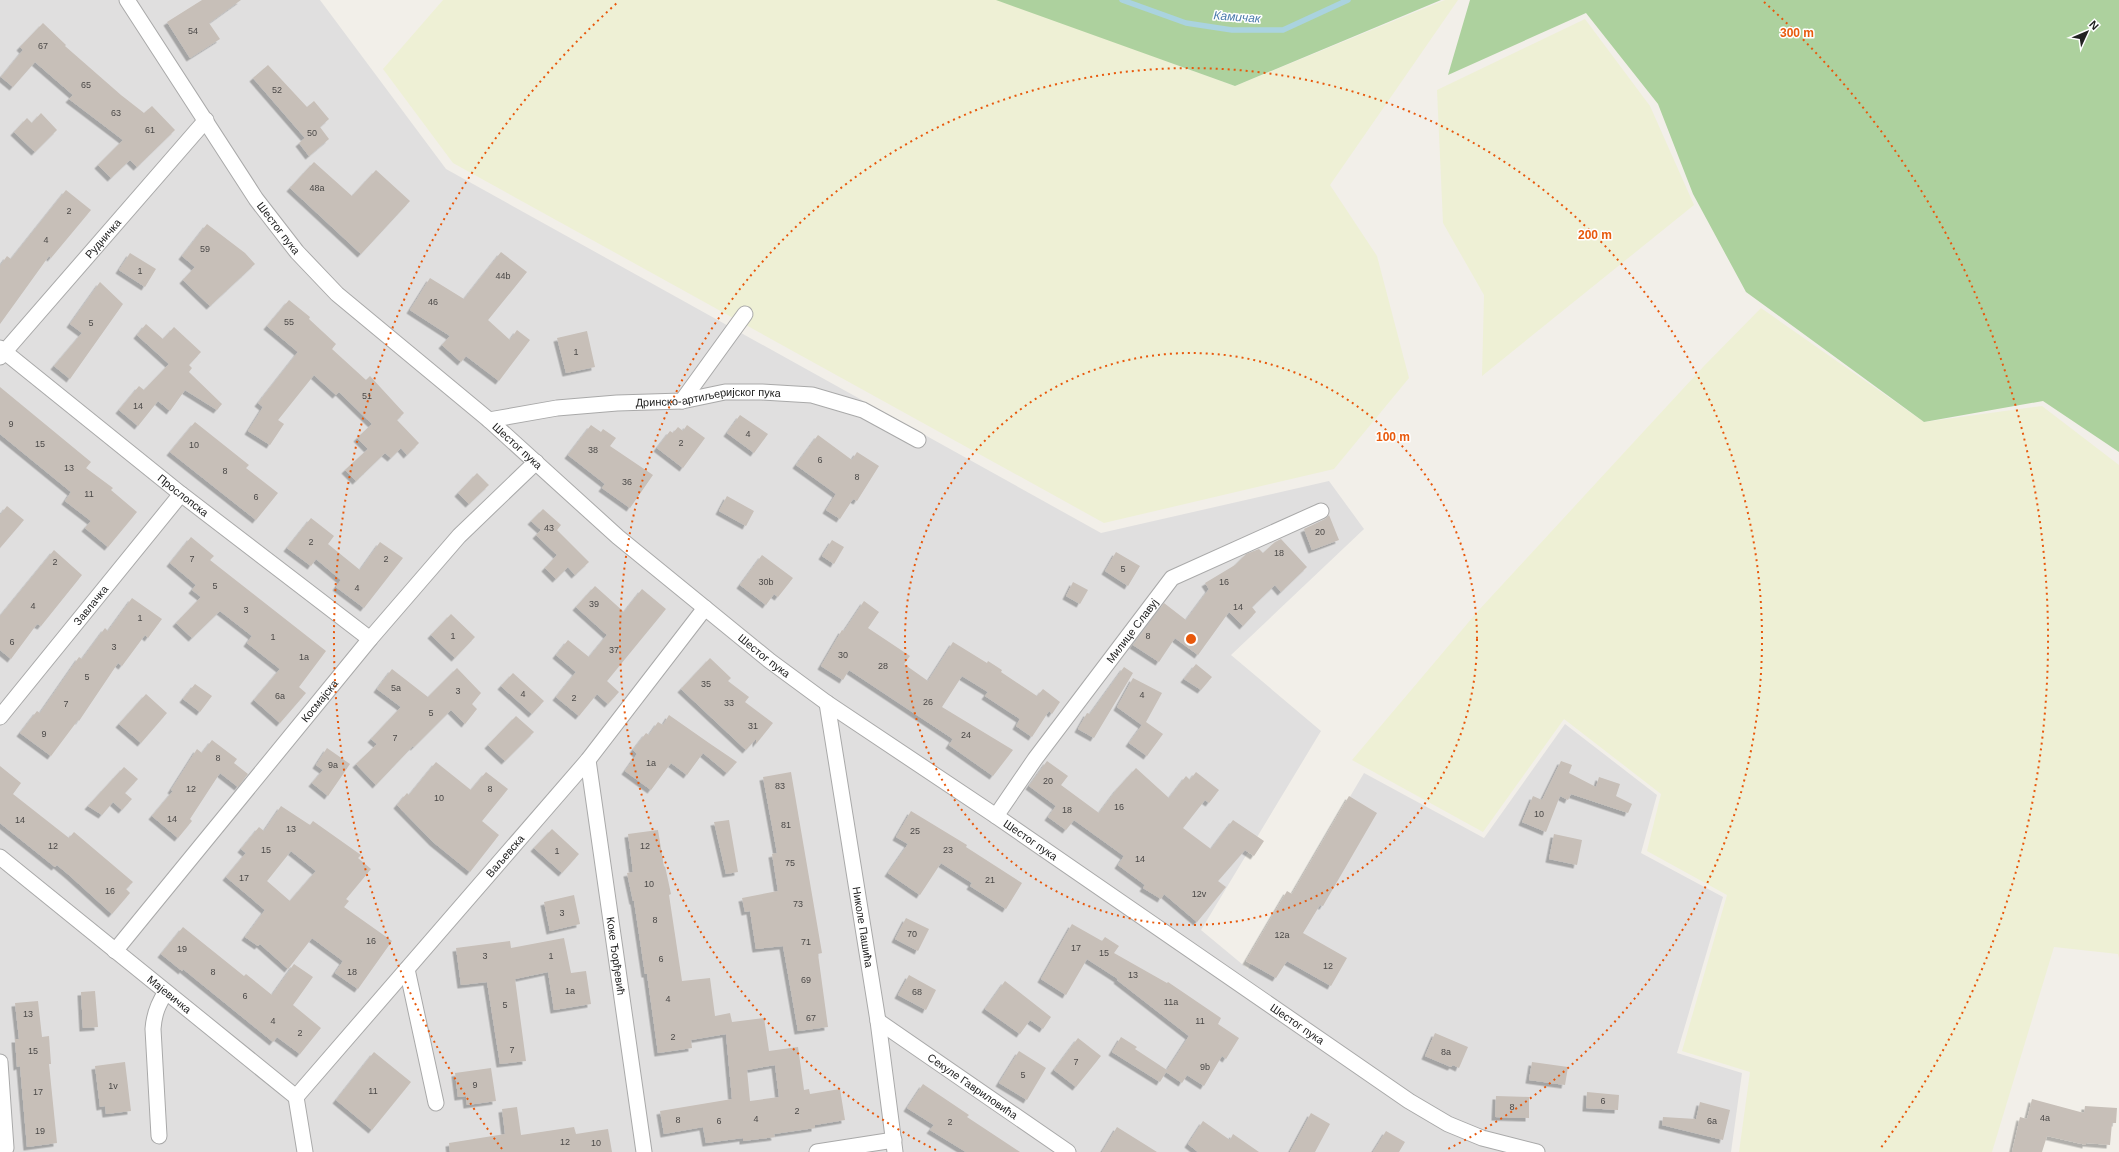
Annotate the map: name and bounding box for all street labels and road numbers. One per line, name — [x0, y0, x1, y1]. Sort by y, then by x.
street label: Шестог пука — [255, 200, 303, 257]
street label: Рудничка — [83, 216, 124, 261]
street label: Дринско-артиљеријског пука — [635, 386, 782, 408]
street label: Шестог пука — [490, 420, 545, 472]
street label: Прослопска — [155, 472, 211, 519]
street label: Завлачка — [71, 582, 111, 627]
street label: Милице Славуј — [1104, 596, 1160, 665]
street label: Шестог пука — [736, 632, 793, 680]
street label: Космајска — [299, 677, 341, 724]
street label: Шестог пука — [1001, 817, 1060, 863]
street label: Ваљевска — [483, 832, 527, 879]
street label: Николе Пашића — [851, 886, 875, 969]
street label: Коке Ђорђевић — [604, 916, 628, 996]
street label: Мајевичка — [145, 973, 194, 1016]
street label: Шестог пука — [1268, 1001, 1327, 1047]
street label: Секуле Гавриловића — [925, 1051, 1021, 1122]

